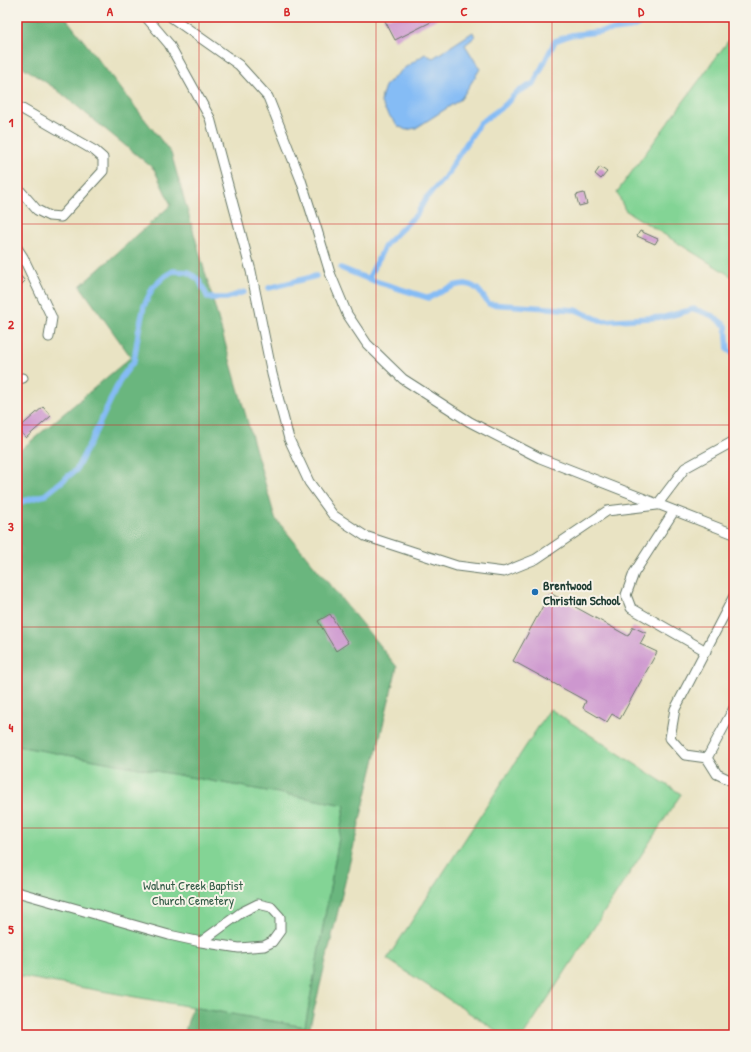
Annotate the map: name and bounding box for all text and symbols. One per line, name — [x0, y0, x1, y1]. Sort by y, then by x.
text: A — [107, 2, 114, 20]
text: B — [284, 2, 291, 20]
text: C — [460, 2, 468, 20]
text: D — [638, 2, 645, 20]
text: 1 — [9, 113, 14, 131]
text: 2 — [8, 315, 15, 333]
text: 3 — [8, 517, 14, 535]
place label: Brentwood Christian School — [543, 576, 621, 609]
marker: Brentwood Christian School — [530, 587, 540, 597]
text: 4 — [9, 718, 14, 736]
park label: Walnut Creek Baptist Church Cemetery — [143, 876, 244, 909]
text: 5 — [8, 920, 14, 938]

